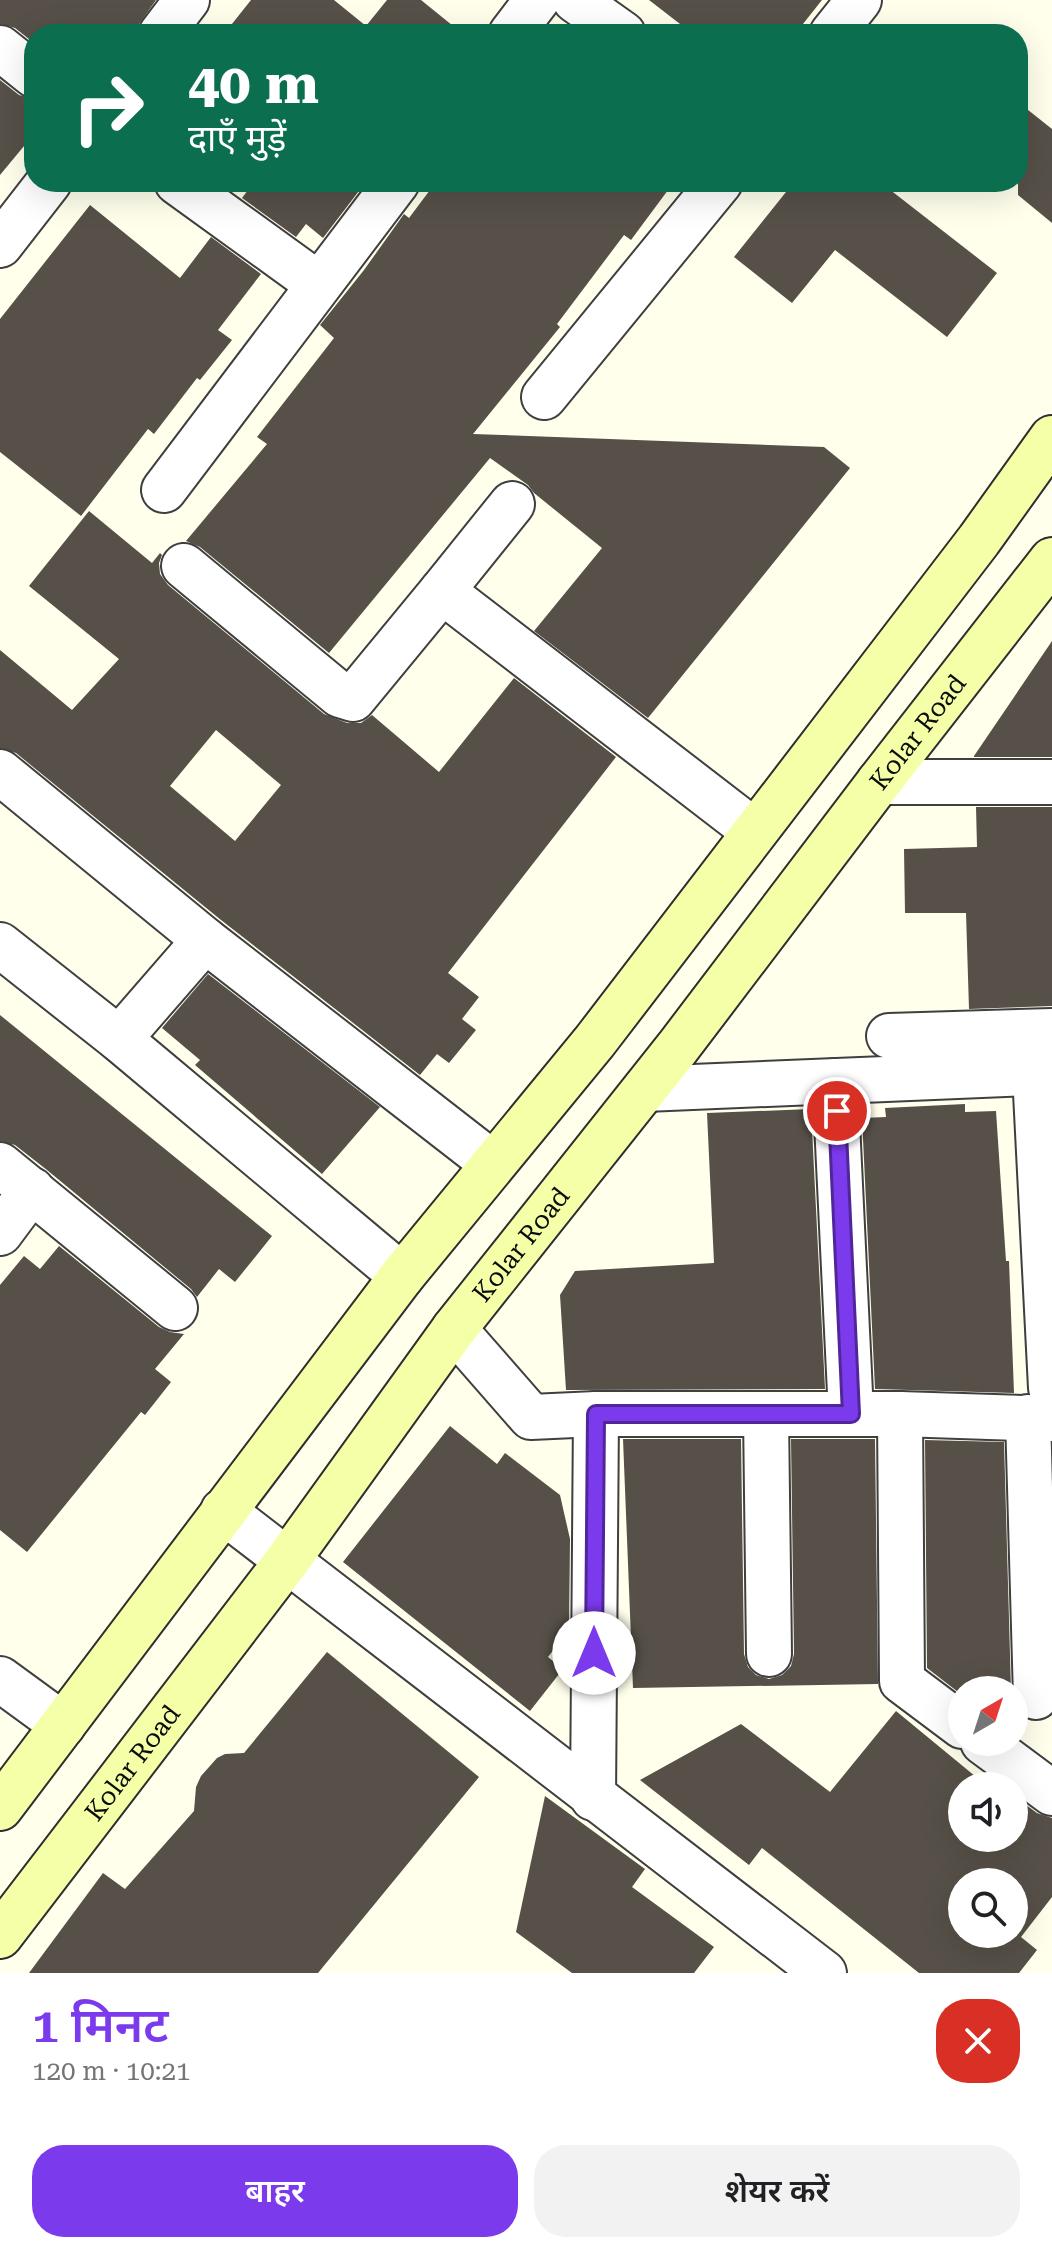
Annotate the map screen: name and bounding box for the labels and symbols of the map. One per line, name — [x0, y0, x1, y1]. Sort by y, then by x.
street label: Kolar Road — [864, 668, 972, 796]
pin — [803, 1077, 871, 1145]
street label: Kolar Road — [467, 1181, 576, 1308]
position arrow — [552, 1611, 636, 1695]
north arrow — [948, 1676, 1028, 1756]
street label: Kolar Road — [79, 1699, 186, 1827]

